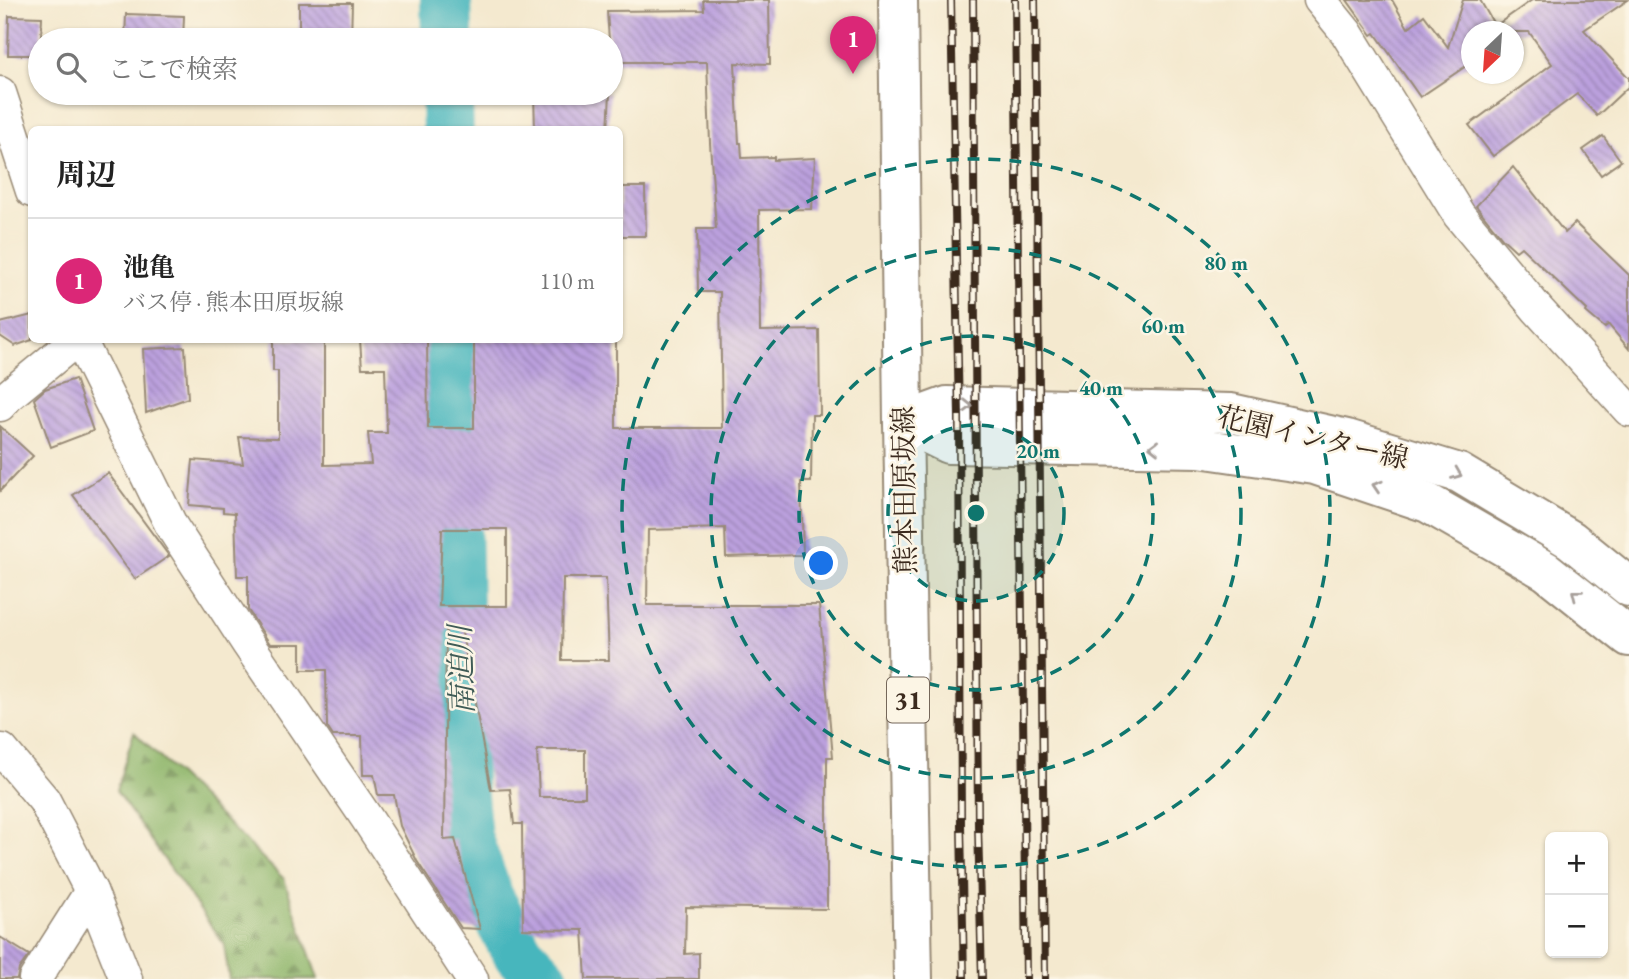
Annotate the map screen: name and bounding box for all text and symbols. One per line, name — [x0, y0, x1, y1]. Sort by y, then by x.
pin: 1 — [830, 16, 876, 74]
north arrow — [1461, 21, 1524, 84]
search box — [28, 28, 623, 105]
icon: search — [52, 48, 90, 86]
text: ここで検索 — [108, 52, 238, 86]
text: 周辺 — [56, 155, 116, 194]
text: 80 m — [1204, 249, 1248, 276]
text: 池亀 — [123, 250, 175, 284]
text: 1 — [73, 266, 85, 296]
text: 110 m — [539, 266, 595, 296]
text: バス停 · 熊本田原坂線 — [123, 287, 344, 317]
text: 60 m — [1141, 312, 1185, 339]
text: 40 m — [1079, 374, 1123, 401]
street label: 花園インター線 — [1214, 398, 1412, 476]
one-way arrow — [963, 399, 974, 414]
street label: 熊本田原坂線 — [885, 406, 923, 574]
text: 20 m — [1016, 437, 1060, 464]
one-way arrow — [1149, 439, 1159, 455]
one-way arrow — [1450, 465, 1462, 479]
one-way arrow — [1372, 480, 1384, 494]
centre of rings — [964, 501, 988, 525]
your location — [804, 546, 838, 580]
one-way arrow — [1571, 590, 1583, 603]
water label: 南迫川 — [440, 621, 482, 716]
road number: 31 — [887, 678, 929, 722]
map controls — [1545, 832, 1608, 958]
button: + — [1545, 832, 1608, 895]
button: − — [1545, 895, 1608, 958]

